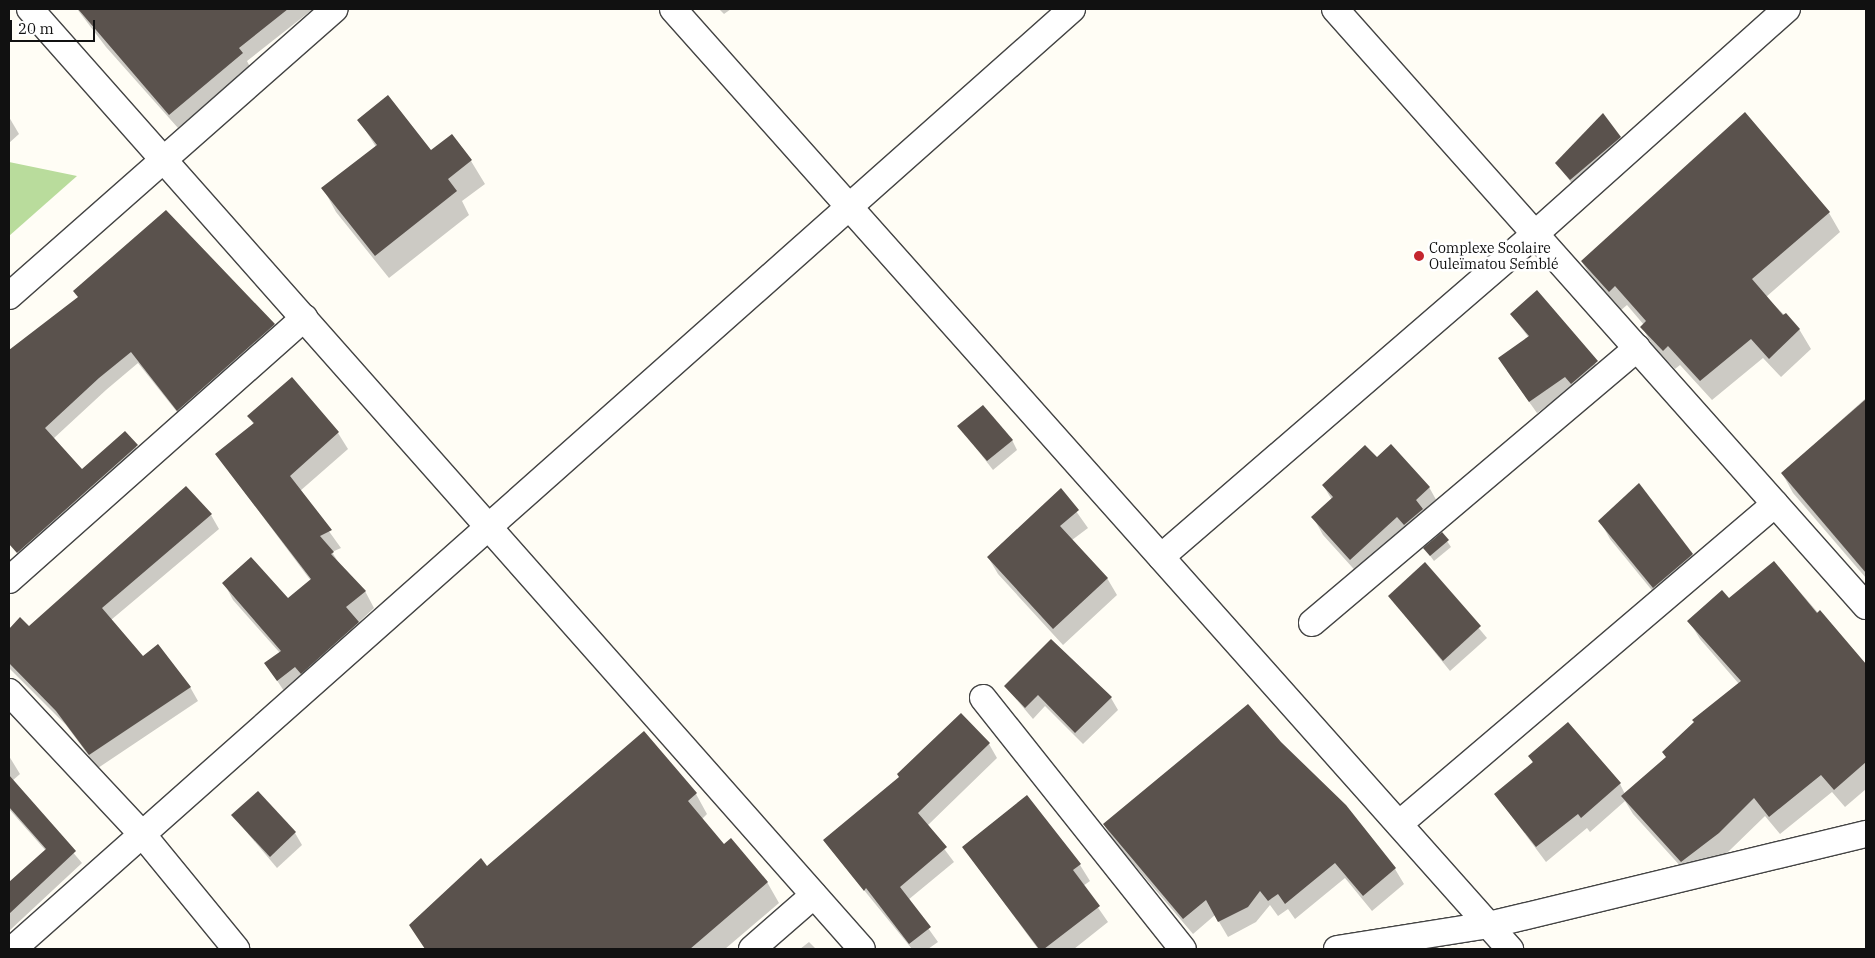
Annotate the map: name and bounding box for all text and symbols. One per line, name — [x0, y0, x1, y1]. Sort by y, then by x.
scale bar — [12, 10, 98, 42]
text: 20 m — [18, 19, 54, 38]
place label: Complexe Scolaire Ouleïmatou Semblé — [1429, 240, 1559, 272]
marker: Complexe Scolaire Ouleïmatou Semblé — [1413, 250, 1425, 262]

